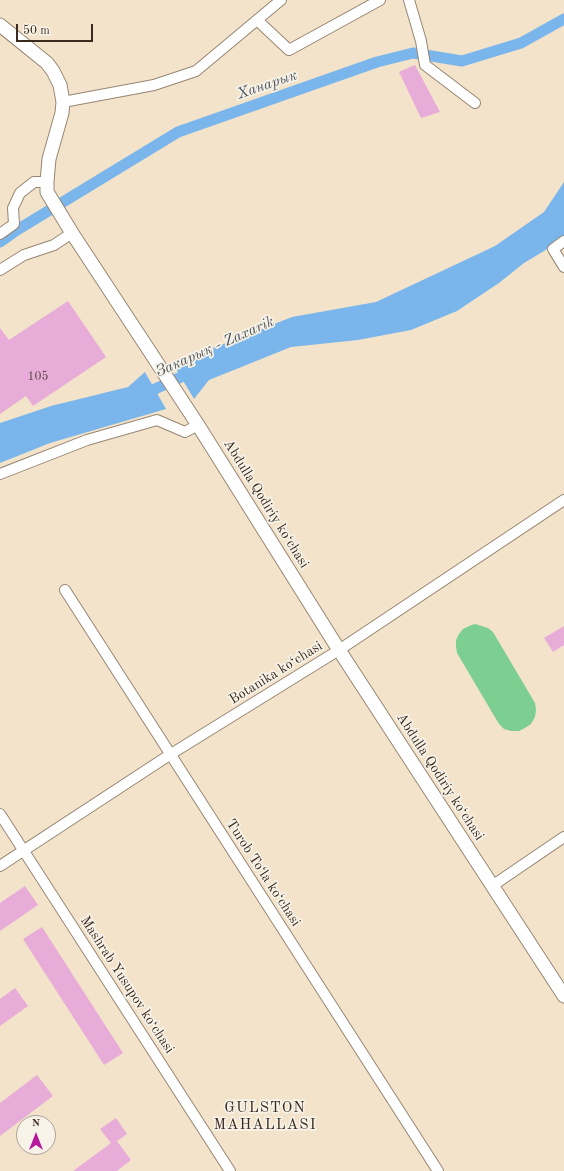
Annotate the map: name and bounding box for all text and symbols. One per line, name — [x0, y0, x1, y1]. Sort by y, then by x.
scale bar — [18, 16, 95, 42]
text: 50 m — [23, 25, 50, 37]
water label: Ханарык — [234, 66, 300, 104]
water label: Закарық - Zaxarik — [153, 313, 277, 381]
house number: 105 — [28, 370, 48, 384]
street label: Abdulla Qodiriy ko‘chasi — [220, 437, 312, 571]
street label: Botanika ko‘chasi — [226, 638, 326, 708]
street label: Abdulla Qodiriy ko‘chasi — [393, 710, 487, 844]
street label: Turob To‘la ko‘chasi — [222, 816, 304, 930]
street label: Mashrab Yusupov ko‘chasi — [76, 913, 178, 1057]
district label: GULSTON MAHALLASI — [213, 1099, 317, 1134]
north arrow — [16, 1115, 56, 1155]
text: N — [32, 1118, 40, 1129]

